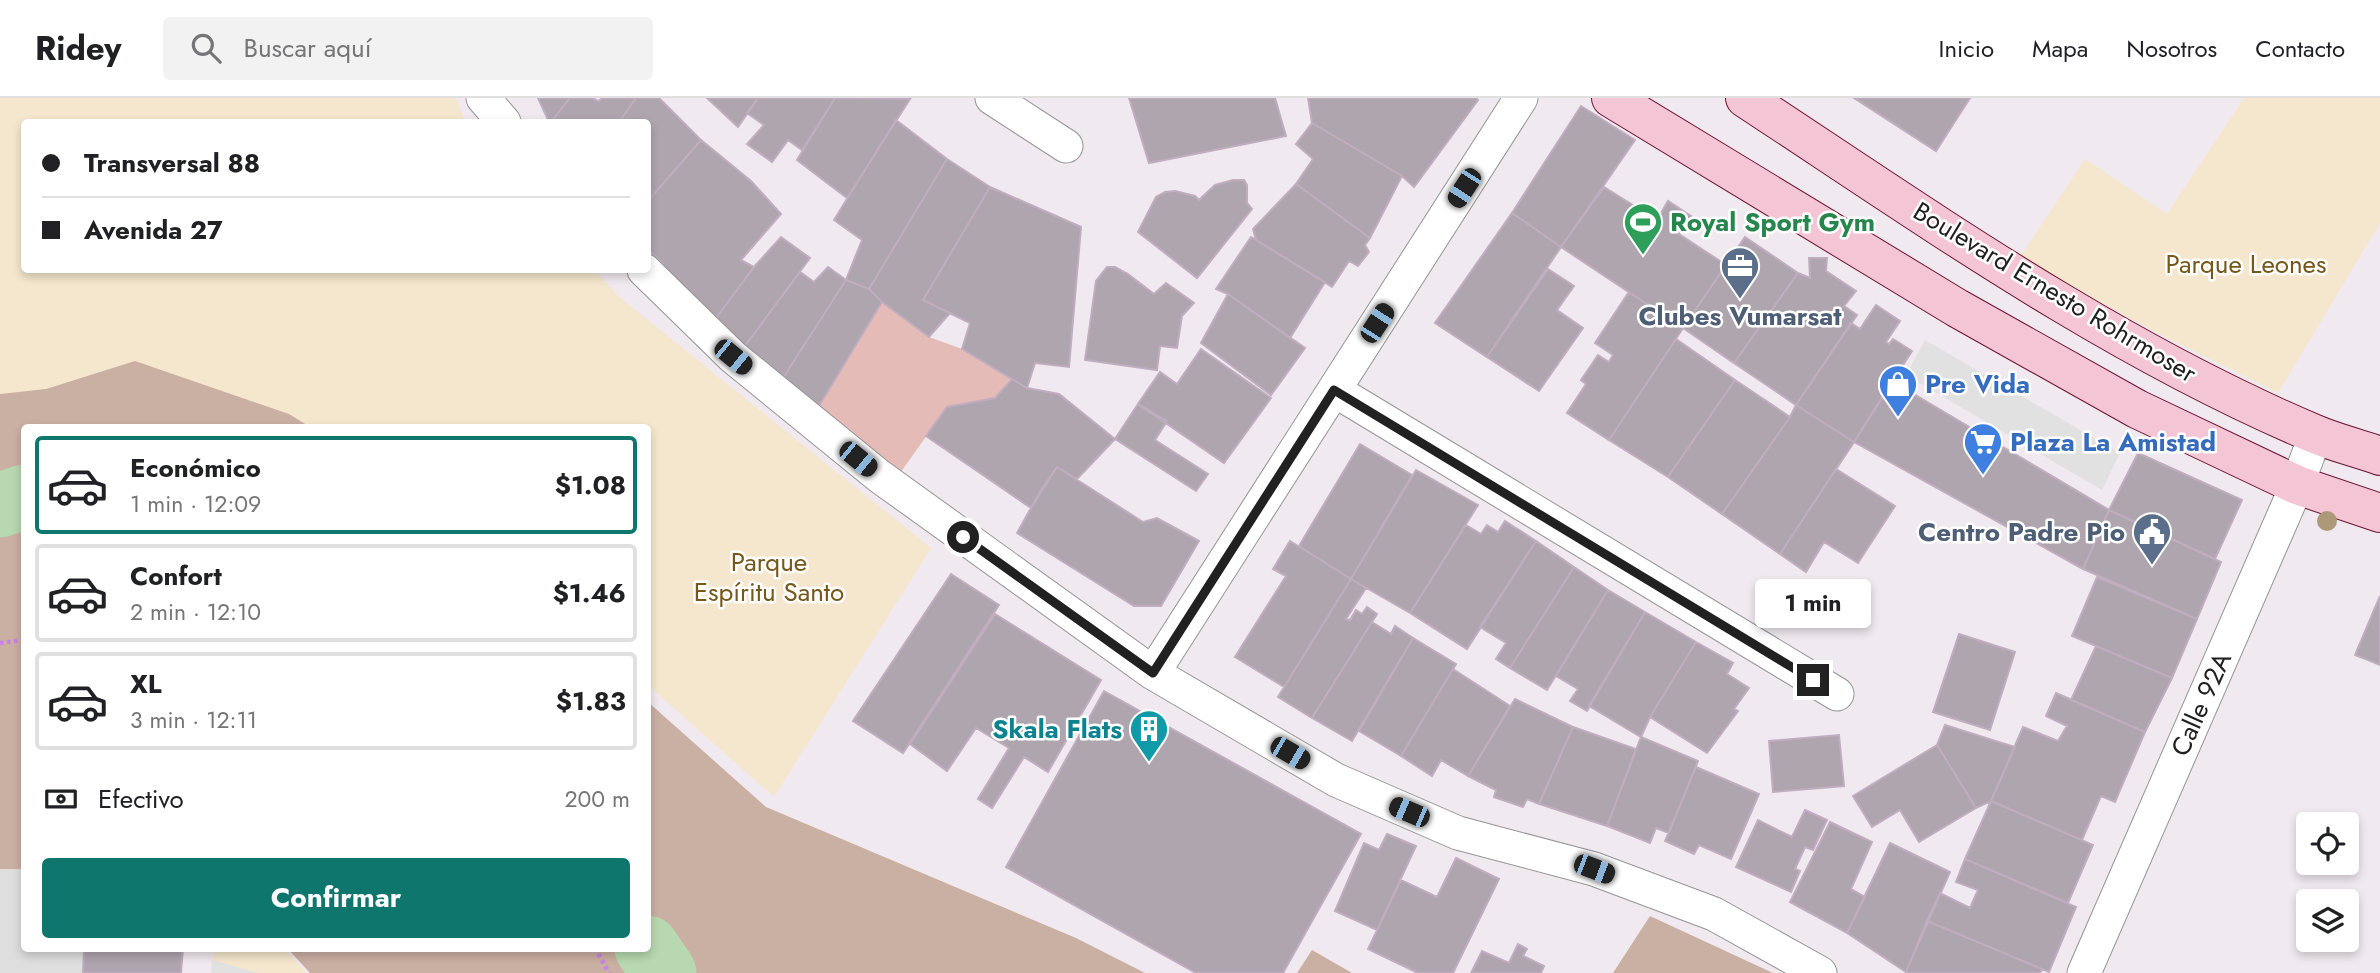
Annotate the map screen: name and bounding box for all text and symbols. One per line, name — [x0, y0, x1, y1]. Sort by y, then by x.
search box — [163, 17, 653, 80]
text: Ridey — [35, 25, 121, 72]
icon: search — [187, 29, 225, 67]
text: Buscar aquí — [243, 29, 371, 67]
text: Inicio — [1939, 31, 1994, 66]
text: Mapa — [2032, 31, 2088, 66]
text: Nosotros — [2126, 31, 2217, 66]
text: Contacto — [2255, 31, 2345, 66]
text: Transversal 88 — [84, 144, 260, 182]
car — [1444, 165, 1485, 211]
street label: Boulevard Ernesto Rohrmoser — [1906, 192, 2204, 392]
sports icon: Royal Sport Gym — [1622, 201, 1664, 256]
place label: Royal Sport Gym — [1670, 203, 1875, 241]
text: Avenida 27 — [84, 211, 223, 249]
office icon: Clubes Vumarsat — [1719, 245, 1761, 300]
park label: Parque Leones — [2166, 245, 2326, 283]
place label: Clubes Vumarsat — [1638, 297, 1842, 335]
car — [1357, 300, 1398, 346]
car — [711, 336, 756, 378]
shop icon: Pre Vida — [1877, 363, 1919, 418]
place label: Pre Vida — [1925, 365, 2030, 403]
supermarket icon: Plaza La Amistad — [1962, 421, 2004, 476]
place label: Plaza La Amistad — [2010, 423, 2216, 461]
car — [836, 438, 881, 480]
text: Económico — [130, 449, 261, 487]
icon: car — [46, 454, 109, 517]
text: $1.08 — [555, 466, 626, 504]
text: 1 min · 12:09 — [130, 487, 261, 521]
public building icon: Centro Padre Pio — [2131, 511, 2173, 566]
place label: Centro Padre Pio — [1918, 513, 2125, 551]
route start — [947, 521, 979, 553]
park label: Parque Espíritu Santo — [694, 543, 844, 611]
text: Confort — [130, 557, 222, 595]
icon: car — [46, 562, 109, 625]
text: $1.46 — [553, 574, 626, 612]
callout: 1 min — [1755, 578, 1871, 628]
text: 1 min — [1784, 586, 1842, 620]
text: 2 min · 12:10 — [130, 595, 261, 629]
street label: Calle 92A — [2161, 645, 2241, 762]
route end — [1797, 664, 1829, 696]
text: XL — [130, 665, 162, 703]
icon: car — [46, 670, 109, 733]
text: $1.83 — [556, 682, 626, 720]
text: 3 min · 12:11 — [130, 703, 257, 737]
building icon: Skala Flats — [1128, 708, 1170, 763]
place label: Skala Flats — [992, 710, 1122, 748]
car — [1267, 733, 1314, 773]
icon: cash — [42, 780, 80, 818]
text: Efectivo — [98, 780, 184, 818]
text: 200 m — [564, 782, 630, 816]
car — [1386, 794, 1433, 830]
map controls — [2296, 812, 2359, 952]
button: locate — [2296, 812, 2359, 875]
car — [1571, 852, 1618, 886]
button: Confirmar — [42, 858, 630, 938]
button: layers — [2296, 889, 2359, 952]

